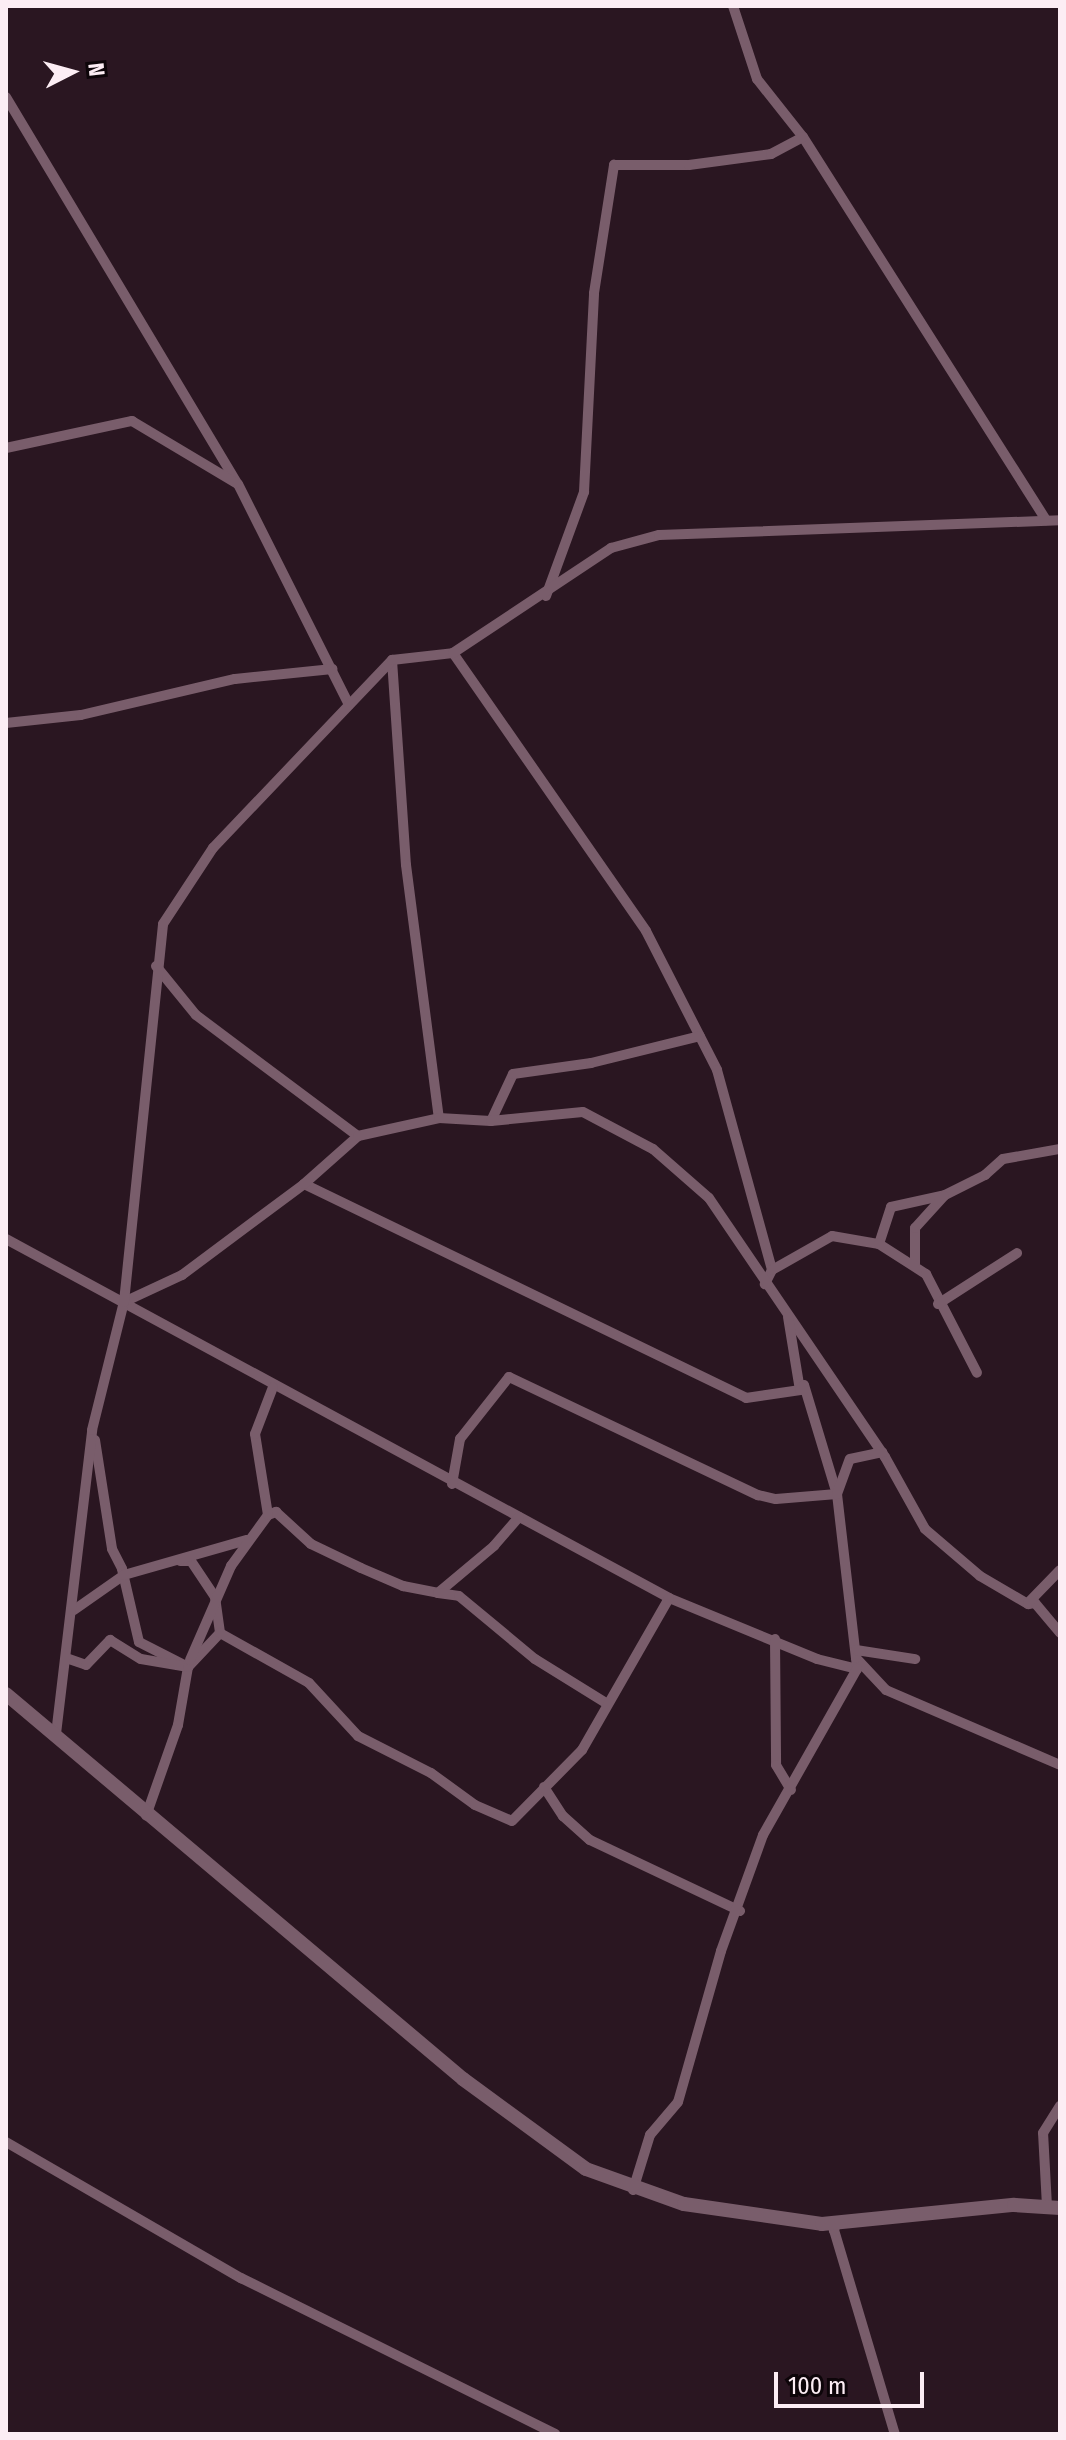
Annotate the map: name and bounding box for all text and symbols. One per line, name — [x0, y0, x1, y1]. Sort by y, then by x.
north arrow — [32, 32, 112, 112]
text: N — [82, 61, 110, 77]
scale bar — [778, 2356, 928, 2406]
text: 100 m — [788, 2372, 846, 2400]

